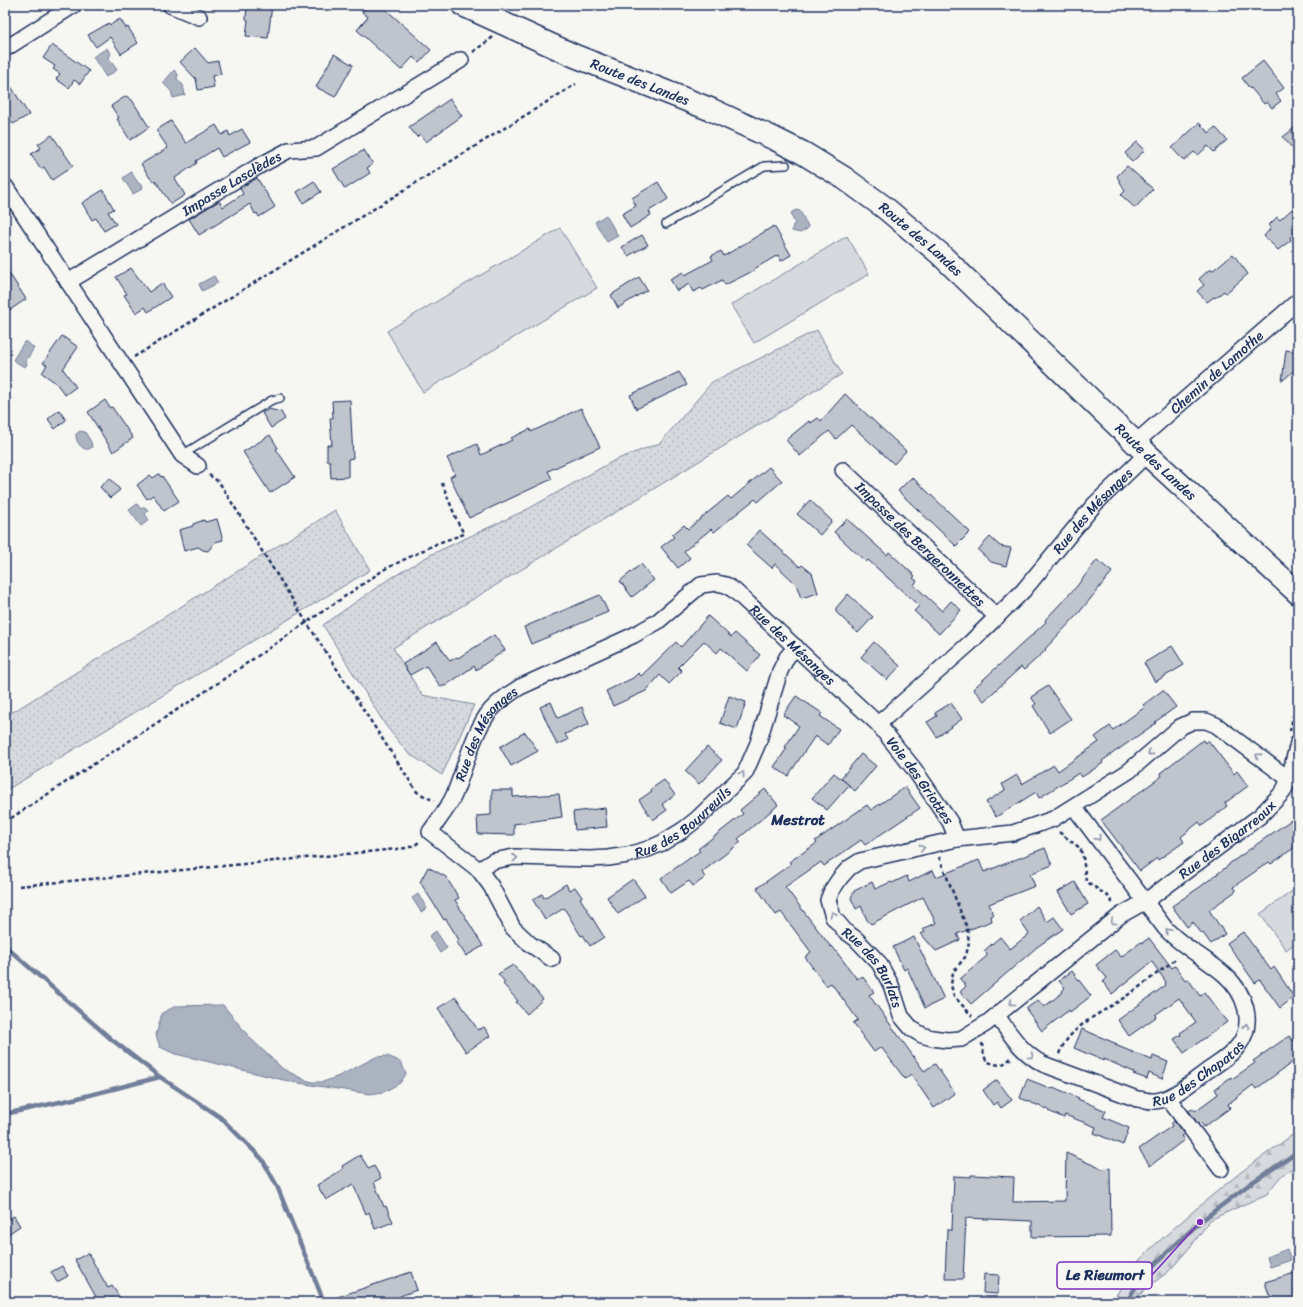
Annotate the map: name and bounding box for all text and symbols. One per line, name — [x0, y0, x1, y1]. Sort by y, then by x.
street label: Route des Landes — [587, 51, 693, 113]
street label: Impasse Lasclèdes — [176, 144, 286, 224]
street label: Route des Landes — [873, 195, 969, 283]
street label: Chemin de Lamothe — [1164, 324, 1270, 421]
street label: Route des Landes — [1109, 417, 1202, 507]
street label: Rue des Mésanges — [1046, 462, 1139, 560]
street label: Impasse des Bergeronnettes — [848, 475, 991, 613]
street label: Rue des Mésanges — [744, 598, 841, 692]
street label: Rue des Mésanges — [448, 680, 523, 785]
street label: Voie des Griottes — [879, 731, 961, 830]
one-way arrow — [1147, 749, 1155, 756]
one-way arrow — [1255, 754, 1262, 761]
one-way arrow — [738, 771, 745, 779]
street label: Rue des Bouvreuils — [632, 780, 738, 865]
street label: Rue des Bigarreaux — [1173, 794, 1283, 886]
district label: Mestrot — [770, 807, 825, 833]
one-way arrow — [1093, 833, 1100, 840]
one-way arrow — [919, 844, 925, 852]
one-way arrow — [512, 853, 518, 862]
one-way arrow — [830, 910, 838, 918]
one-way arrow — [1111, 917, 1118, 924]
street label: Rue des Burlats — [836, 921, 910, 1011]
one-way arrow — [1166, 928, 1173, 936]
one-way arrow — [1009, 999, 1016, 1006]
one-way arrow — [1241, 1023, 1250, 1029]
street label: Rue des Chapatas — [1151, 1035, 1251, 1114]
one-way arrow — [1026, 1051, 1033, 1058]
callout: Le Rieumort — [1057, 1262, 1152, 1289]
text: Le Rieumort — [1066, 1262, 1145, 1288]

